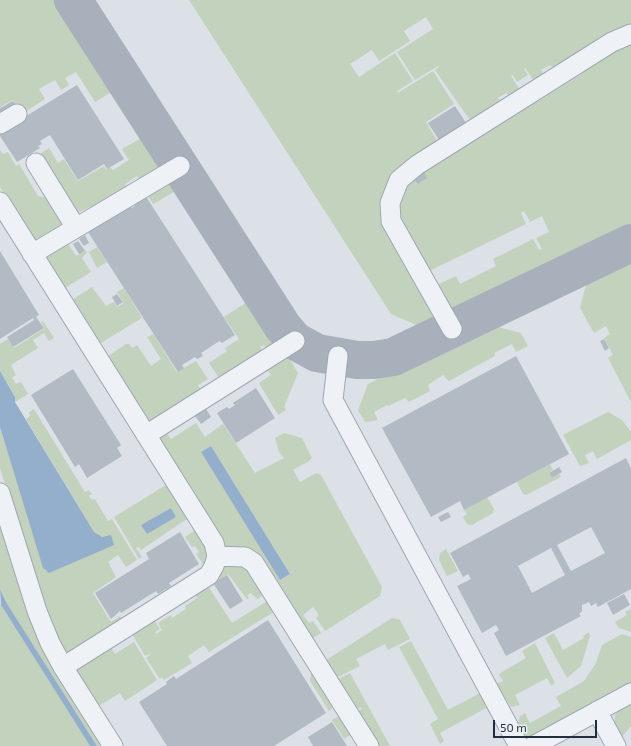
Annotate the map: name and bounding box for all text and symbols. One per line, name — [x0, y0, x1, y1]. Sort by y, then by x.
scale bar — [495, 712, 599, 738]
text: 50 m — [500, 720, 527, 734]

